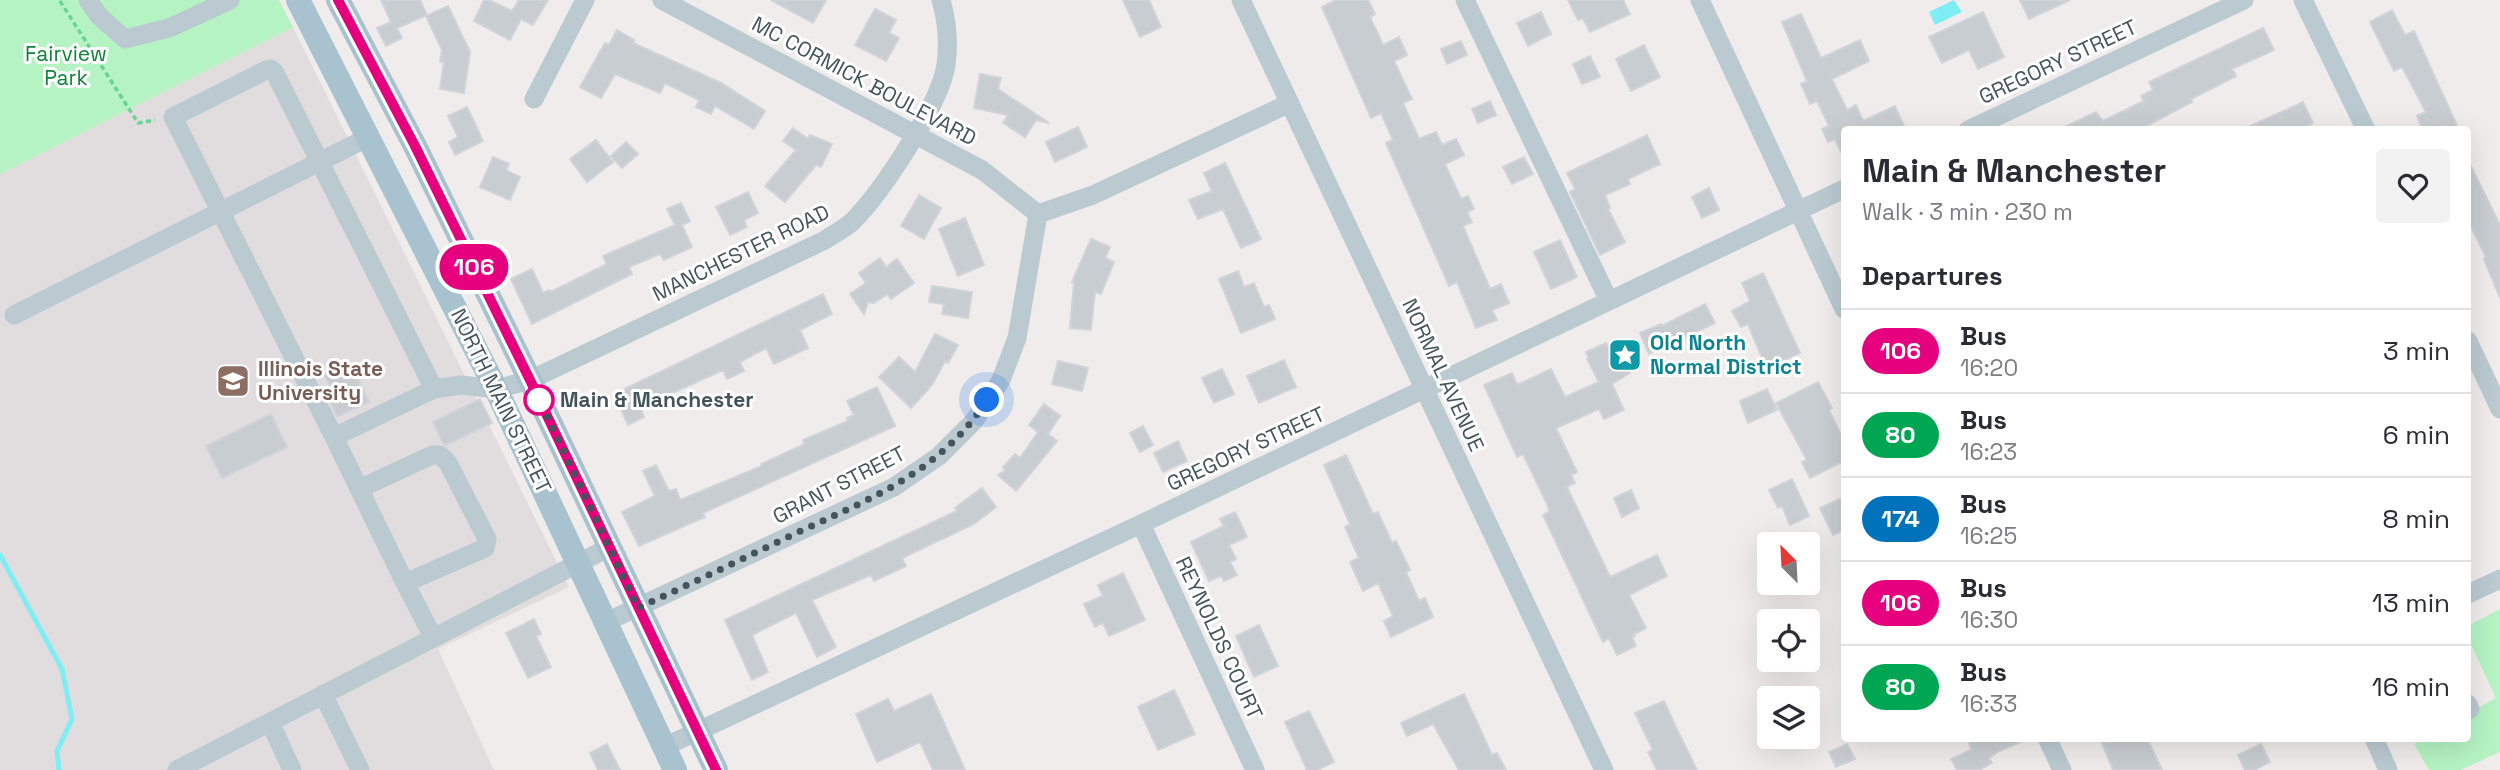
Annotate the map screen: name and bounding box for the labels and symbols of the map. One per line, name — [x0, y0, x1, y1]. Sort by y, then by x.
street label: MC CORMICK BOULEVARD — [747, 10, 981, 151]
street label: GREGORY STREET — [1974, 13, 2141, 110]
park label: Fairview Park — [25, 40, 107, 91]
street label: MANCHESTER ROAD — [648, 198, 834, 307]
line badge: 106 — [434, 244, 514, 290]
street label: NORMAL AVENUE — [1396, 294, 1491, 455]
street label: NORTH MAIN STREET — [445, 304, 558, 498]
place label: Old North Normal District — [1650, 329, 1802, 380]
place icon: Old North Normal District — [1606, 336, 1644, 374]
place label: Illinois State University — [258, 355, 383, 406]
school or university icon: Illinois State University — [214, 362, 252, 400]
your location — [969, 382, 1004, 417]
marker: Main & Manchester — [524, 385, 554, 415]
place label: Main & Manchester — [560, 386, 754, 413]
street label: GREGORY STREET — [1162, 400, 1329, 497]
street label: GRANT STREET — [768, 440, 910, 530]
north arrow — [1757, 532, 1820, 595]
street label: REYNOLDS COURT — [1170, 552, 1269, 723]

